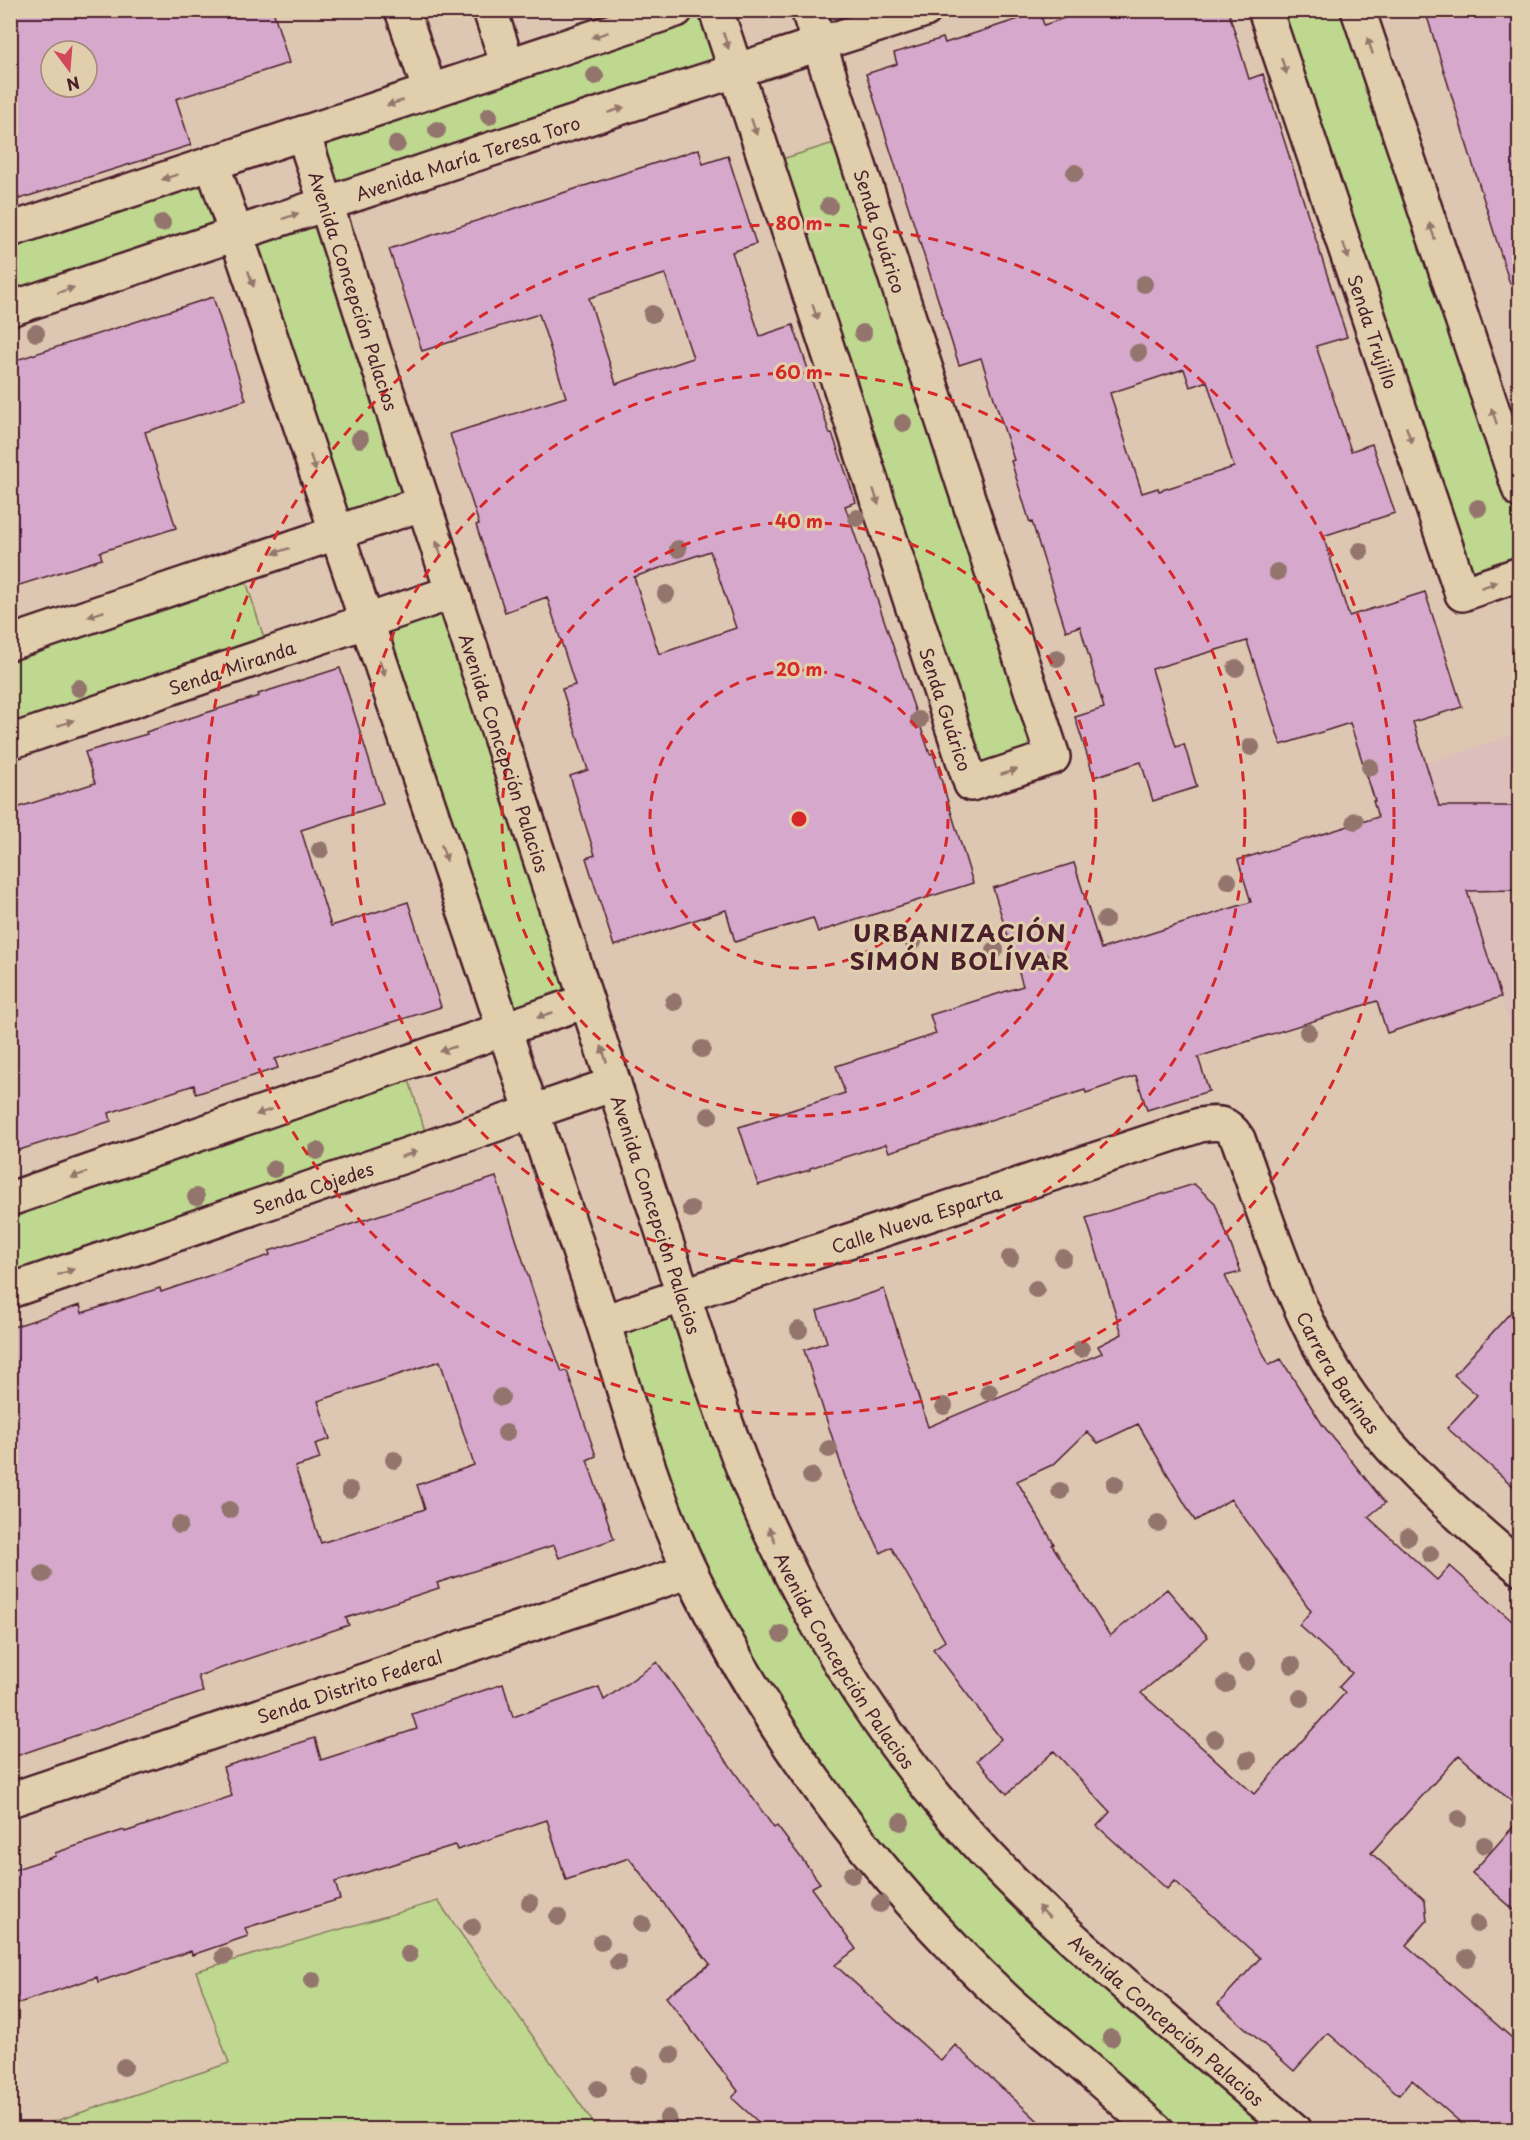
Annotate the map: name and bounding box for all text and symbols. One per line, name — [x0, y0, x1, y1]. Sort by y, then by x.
one-way arrow — [591, 31, 609, 41]
one-way arrow — [722, 32, 731, 50]
one-way arrow — [1365, 37, 1374, 55]
north arrow — [39, 39, 99, 99]
one-way arrow — [1280, 57, 1289, 75]
text: N — [64, 71, 83, 98]
one-way arrow — [386, 99, 404, 108]
one-way arrow — [607, 104, 625, 114]
street label: Avenida María Teresa Toro — [352, 108, 583, 207]
one-way arrow — [750, 118, 759, 136]
street label: Senda Guárico — [847, 165, 913, 297]
street label: Avenida Concepción Palacios — [303, 168, 406, 414]
one-way arrow — [161, 173, 179, 182]
text: 80 m — [775, 209, 823, 236]
one-way arrow — [282, 211, 300, 220]
one-way arrow — [1427, 222, 1436, 240]
one-way arrow — [1342, 242, 1352, 260]
one-way arrow — [247, 270, 256, 288]
street label: Senda Trujillo — [1341, 270, 1405, 392]
one-way arrow — [57, 285, 75, 295]
one-way arrow — [811, 303, 820, 321]
text: 60 m — [775, 358, 823, 385]
one-way arrow — [1489, 407, 1498, 425]
one-way arrow — [1404, 426, 1414, 444]
one-way arrow — [309, 454, 318, 472]
one-way arrow — [872, 488, 881, 506]
text: 40 m — [775, 507, 823, 534]
one-way arrow — [434, 540, 443, 558]
one-way arrow — [272, 547, 290, 557]
one-way arrow — [1480, 579, 1498, 589]
one-way arrow — [87, 610, 105, 619]
street label: Avenida Concepción Palacios — [453, 630, 557, 876]
street label: Senda Miranda — [164, 633, 300, 701]
street label: Senda Guárico — [913, 644, 979, 775]
text: 20 m — [776, 655, 822, 682]
one-way arrow — [377, 659, 387, 677]
one-way arrow — [57, 718, 75, 728]
one-way arrow — [1000, 767, 1018, 776]
centre of rings — [789, 809, 809, 829]
one-way arrow — [439, 844, 449, 862]
district label: URBANIZACIÓN SIMÓN BOLÍVAR — [850, 914, 1070, 978]
one-way arrow — [536, 1011, 554, 1021]
one-way arrow — [439, 1044, 457, 1054]
one-way arrow — [598, 1045, 608, 1063]
street label: Avenida Concepción Palacios — [605, 1092, 709, 1338]
one-way arrow — [255, 1108, 273, 1117]
one-way arrow — [400, 1149, 418, 1159]
street label: Senda Cojedes — [249, 1154, 377, 1221]
one-way arrow — [70, 1171, 88, 1181]
street label: Calle Nueva Esparta — [828, 1178, 1006, 1259]
one-way arrow — [57, 1267, 75, 1276]
street label: Carrera Barinas — [1291, 1307, 1387, 1439]
one-way arrow — [767, 1525, 777, 1543]
street label: Avenida Concepción Palacios — [768, 1547, 922, 1774]
street label: Senda Distrito Federal — [253, 1642, 446, 1730]
one-way arrow — [1036, 1905, 1051, 1919]
street label: Avenida Concepción Palacios — [1063, 1928, 1271, 2112]

